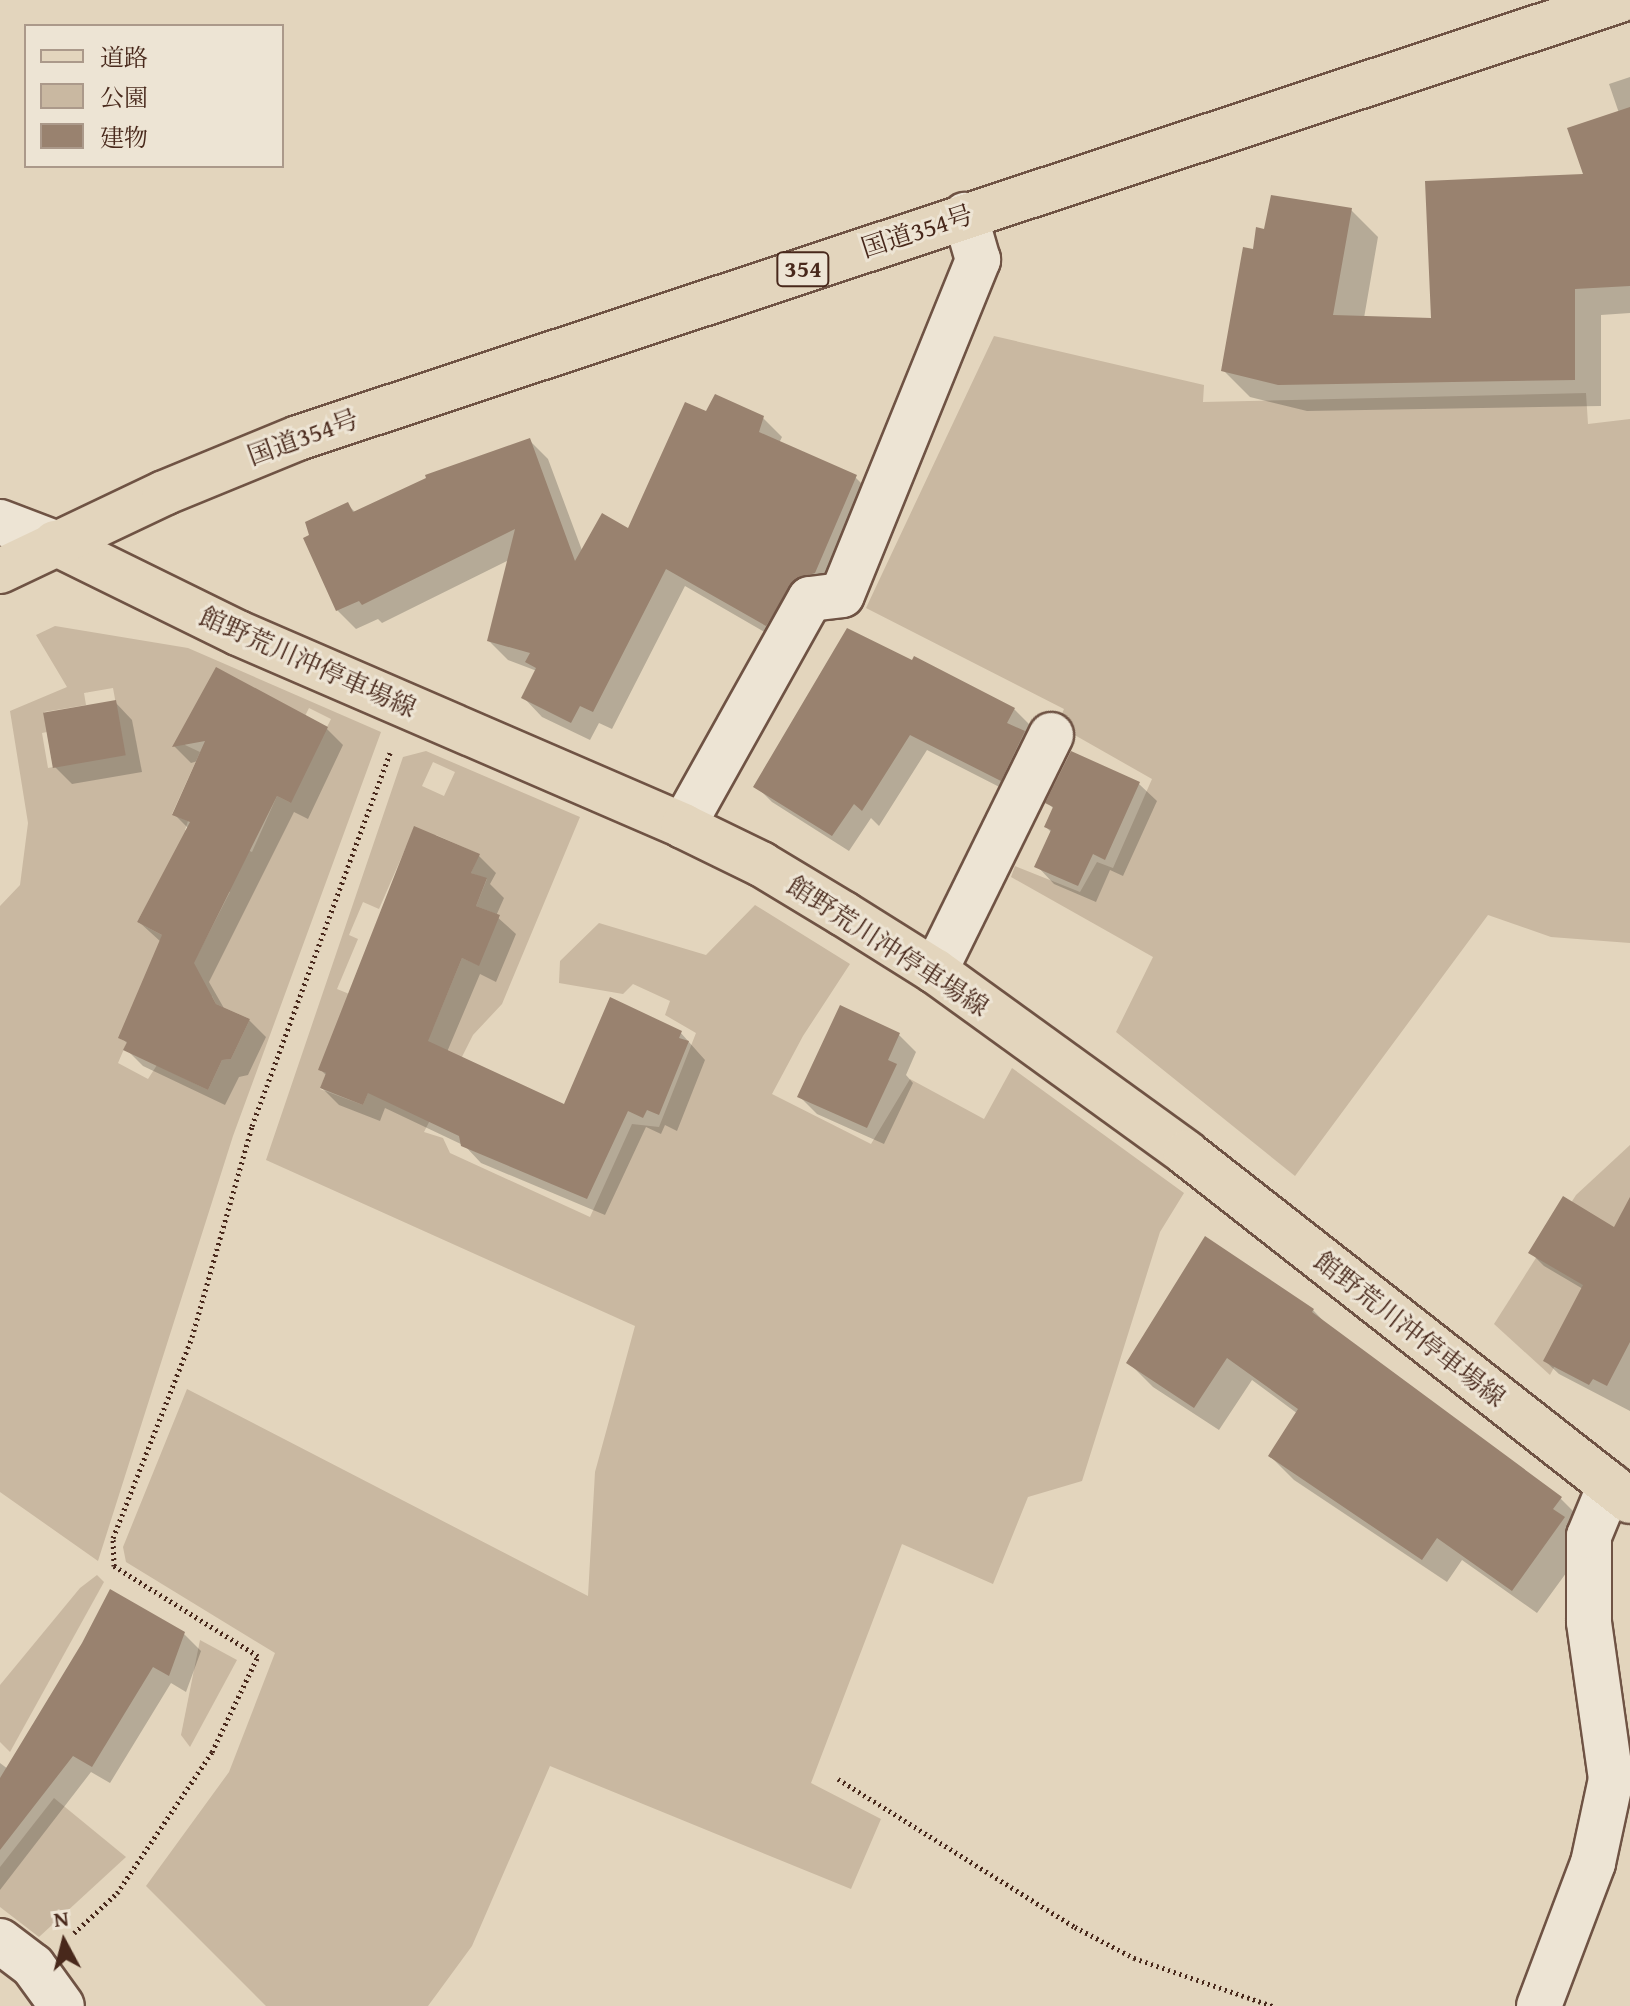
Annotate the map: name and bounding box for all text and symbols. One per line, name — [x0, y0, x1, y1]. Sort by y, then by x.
legend — [24, 24, 284, 168]
text: 道路 — [100, 40, 148, 75]
text: 公園 — [100, 80, 148, 115]
text: 建物 — [100, 120, 148, 155]
street label: 国道354号 — [857, 198, 977, 264]
road number: 354 — [775, 249, 831, 289]
street label: 国道354号 — [243, 403, 363, 471]
street label: 館野荒川沖停車場線 — [195, 600, 421, 724]
street label: 館野荒川沖停車場線 — [781, 869, 995, 1023]
street label: 館野荒川沖停車場線 — [1308, 1245, 1512, 1413]
text: N — [52, 1901, 70, 1935]
north arrow — [24, 1902, 104, 1982]

